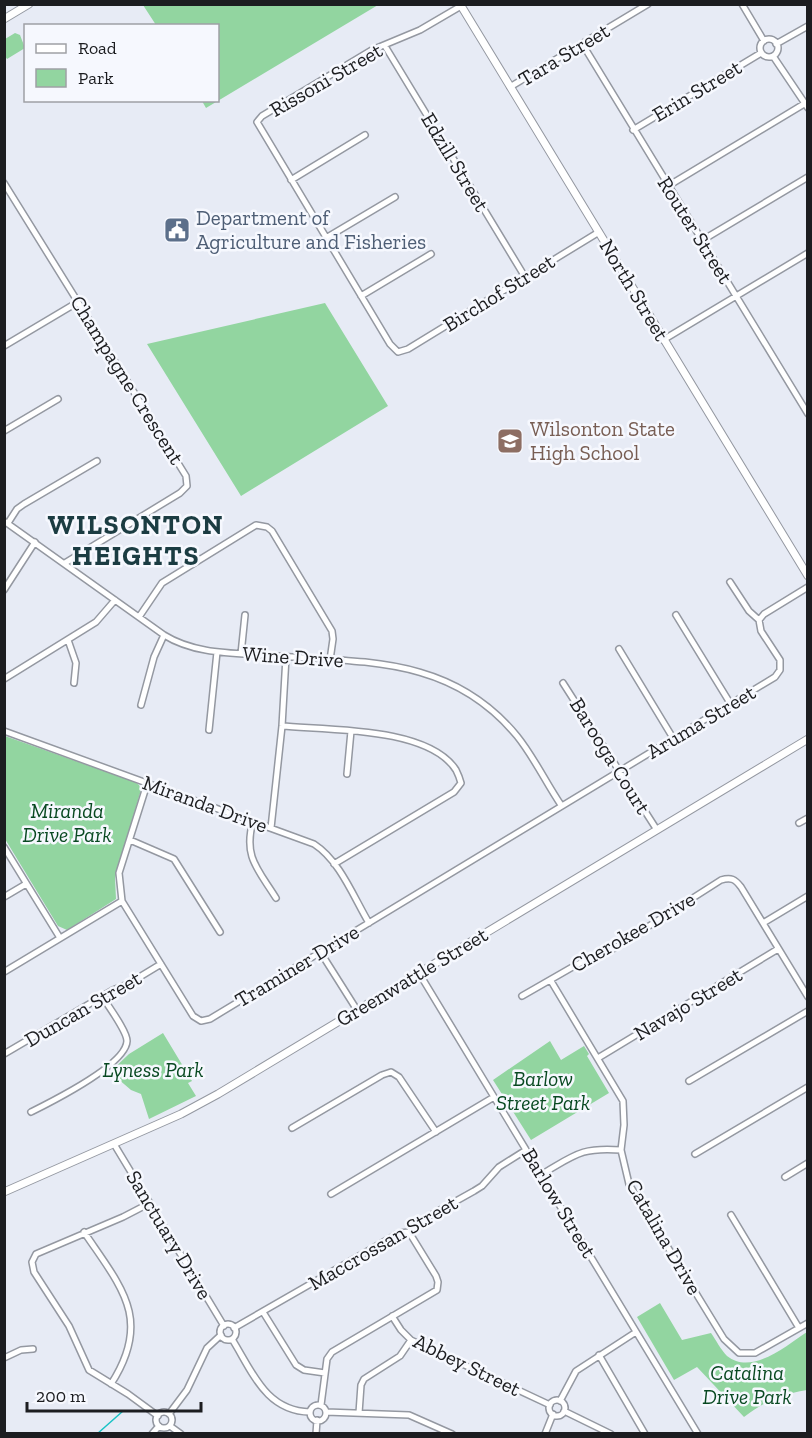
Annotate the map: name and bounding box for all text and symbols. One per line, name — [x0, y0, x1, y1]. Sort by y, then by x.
street label: Tara Street — [514, 18, 614, 91]
legend — [24, 24, 219, 102]
text: Road — [78, 37, 117, 59]
street label: Rissoni Street — [265, 37, 387, 122]
street label: Erin Street — [648, 54, 746, 127]
text: Park — [78, 67, 114, 89]
street label: Edzill Street — [416, 108, 495, 216]
street label: Router Street — [653, 172, 738, 288]
place label: Department of Agriculture and Fisheries — [196, 205, 426, 254]
public building icon: Department of Agriculture and Fisheries — [162, 215, 192, 245]
street label: North Street — [594, 234, 675, 345]
street label: Birchof Street — [439, 248, 559, 337]
street label: Champagne Crescent — [65, 291, 190, 469]
place label: Wilsonton State High School — [530, 416, 675, 465]
school or university icon: Wilsonton State High School — [495, 426, 525, 456]
district label: WILSONTON HEIGHTS — [48, 509, 224, 572]
street label: Wine Drive — [242, 641, 345, 673]
street label: Aruma Street — [642, 679, 760, 764]
street label: Barooga Court — [565, 693, 656, 819]
street label: Miranda Drive — [139, 769, 271, 838]
park label: Miranda Drive Park — [22, 798, 112, 847]
street label: Cherokee Drive — [566, 886, 699, 977]
street label: Traminer Drive — [230, 919, 363, 1012]
street label: Greenwattle Street — [332, 921, 492, 1032]
street label: Navajo Street — [629, 961, 747, 1046]
street label: Duncan Street — [20, 965, 146, 1052]
park label: Lyness Park — [102, 1057, 204, 1082]
park label: Barlow Street Park — [496, 1066, 590, 1115]
street label: Barlow Street — [517, 1143, 602, 1262]
street label: Sanctuary Drive — [121, 1166, 218, 1304]
street label: Catalina Drive — [621, 1174, 708, 1299]
street label: Maccrossan Street — [304, 1190, 462, 1295]
street label: Abbey Street — [410, 1328, 525, 1401]
park label: Catalina Drive Park — [702, 1360, 792, 1409]
scale bar — [27, 1375, 201, 1413]
text: 200 m — [36, 1385, 86, 1407]

